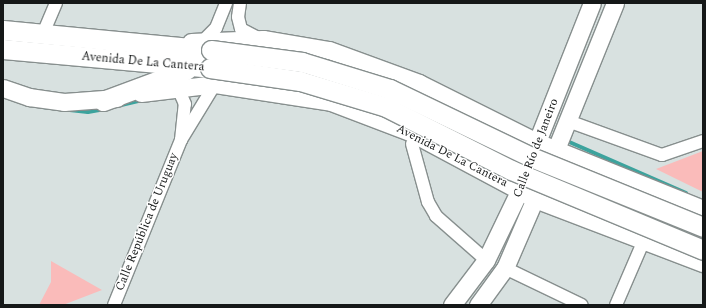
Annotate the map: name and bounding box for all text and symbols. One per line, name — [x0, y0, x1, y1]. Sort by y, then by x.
street label: Avenida De La Cantera — [81, 49, 205, 75]
street label: Calle Río de Janeiro — [510, 96, 562, 200]
street label: Avenida De La Cantera — [394, 122, 510, 190]
street label: Calle República de Uruguay — [113, 151, 181, 293]

